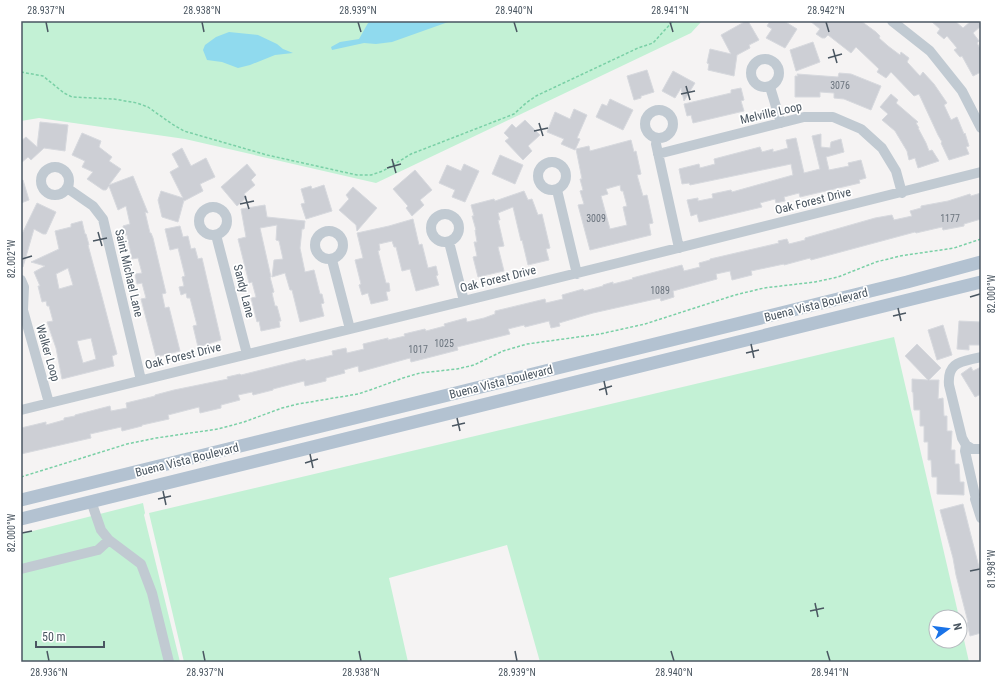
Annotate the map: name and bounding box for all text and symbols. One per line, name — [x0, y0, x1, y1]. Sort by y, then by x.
text: 28.937°N — [27, 5, 65, 16]
text: 28.938°N — [183, 5, 221, 16]
text: 28.939°N — [339, 5, 377, 16]
text: 28.940°N — [495, 5, 533, 16]
text: 28.941°N — [651, 5, 689, 16]
text: 28.942°N — [807, 5, 845, 16]
house number: 3076 — [830, 80, 850, 91]
street label: Melville Loop — [739, 99, 803, 127]
street label: Oak Forest Drive — [774, 185, 853, 217]
house number: 3009 — [586, 213, 606, 224]
house number: 1177 — [940, 213, 960, 224]
street label: Saint Michael Lane — [112, 228, 146, 319]
text: 82.002°W — [6, 239, 17, 278]
street label: Sandy Lane — [231, 263, 257, 319]
street label: Oak Forest Drive — [459, 263, 538, 295]
text: 82.000°W — [986, 274, 997, 313]
house number: 1089 — [650, 285, 670, 296]
street label: Buena Vista Boulevard — [763, 285, 869, 325]
street label: Walker Loop — [33, 323, 63, 383]
house number: 1025 — [434, 338, 454, 349]
street label: Oak Forest Drive — [144, 340, 223, 372]
house number: 1017 — [408, 344, 428, 355]
street label: Buena Vista Boulevard — [448, 362, 554, 402]
street label: Buena Vista Boulevard — [134, 440, 240, 480]
text: 82.000°W — [6, 513, 17, 552]
text: 81.998°W — [986, 549, 997, 588]
north arrow — [928, 609, 968, 649]
text: N — [950, 622, 964, 632]
scale bar — [36, 623, 104, 649]
text: 50 m — [42, 630, 66, 644]
text: 28.936°N — [30, 667, 68, 678]
text: 28.937°N — [186, 667, 224, 678]
text: 28.938°N — [342, 667, 380, 678]
text: 28.939°N — [498, 667, 536, 678]
text: 28.940°N — [655, 667, 693, 678]
text: 28.941°N — [811, 667, 849, 678]

